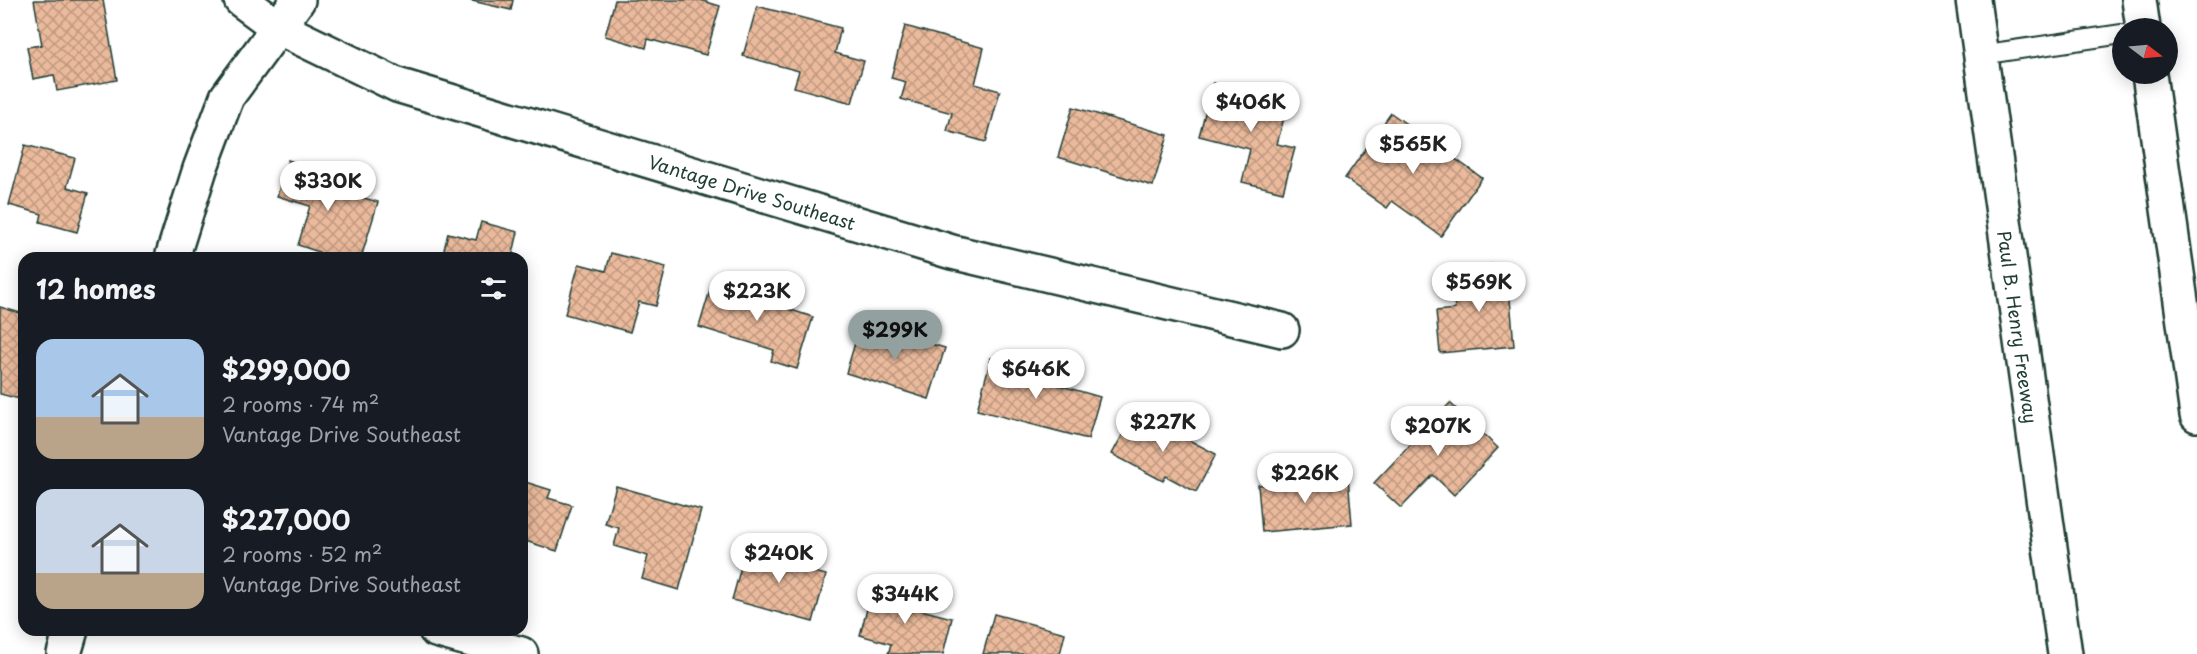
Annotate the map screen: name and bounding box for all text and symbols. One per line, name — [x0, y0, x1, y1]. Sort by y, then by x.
north arrow — [2112, 18, 2178, 84]
map controls — [2112, 18, 2178, 84]
pin: $406K — [1209, 82, 1293, 133]
text: $406K — [1216, 86, 1286, 116]
pin: $565K — [1371, 124, 1455, 175]
text: $565K — [1379, 128, 1447, 158]
street label: Vantage Drive Southeast — [645, 148, 859, 236]
pin: $330K — [286, 161, 370, 212]
text: $330K — [294, 165, 362, 195]
street label: Paul B. Henry Freeway — [1991, 229, 2045, 425]
pin: $569K — [1437, 262, 1521, 313]
text: $569K — [1446, 266, 1512, 296]
text: 12 homes — [36, 269, 156, 308]
pin: $223K — [715, 271, 799, 322]
icon: filters — [477, 272, 510, 305]
text: $223K — [723, 275, 791, 305]
pin: $299K — [853, 310, 937, 361]
text: $299K — [862, 314, 928, 344]
pin: $646K — [994, 349, 1078, 400]
text: $299,000 — [222, 350, 351, 389]
text: $646K — [1002, 353, 1070, 383]
icon: home — [84, 363, 156, 435]
text: 2 rooms · 74 m² — [222, 389, 379, 419]
pin: $227K — [1121, 402, 1205, 453]
text: $227K — [1130, 406, 1196, 436]
pin: $207K — [1396, 406, 1480, 457]
text: $207K — [1405, 410, 1471, 440]
text: Vantage Drive Southeast — [222, 419, 461, 449]
pin: $226K — [1263, 453, 1347, 504]
text: $226K — [1271, 457, 1339, 487]
text: $227,000 — [222, 500, 351, 539]
icon: home — [84, 513, 156, 585]
pin: $240K — [737, 533, 821, 584]
text: $240K — [744, 537, 814, 567]
text: 2 rooms · 52 m² — [222, 539, 382, 569]
text: Vantage Drive Southeast — [222, 569, 461, 599]
pin: $344K — [863, 574, 947, 625]
text: $344K — [871, 578, 939, 608]

